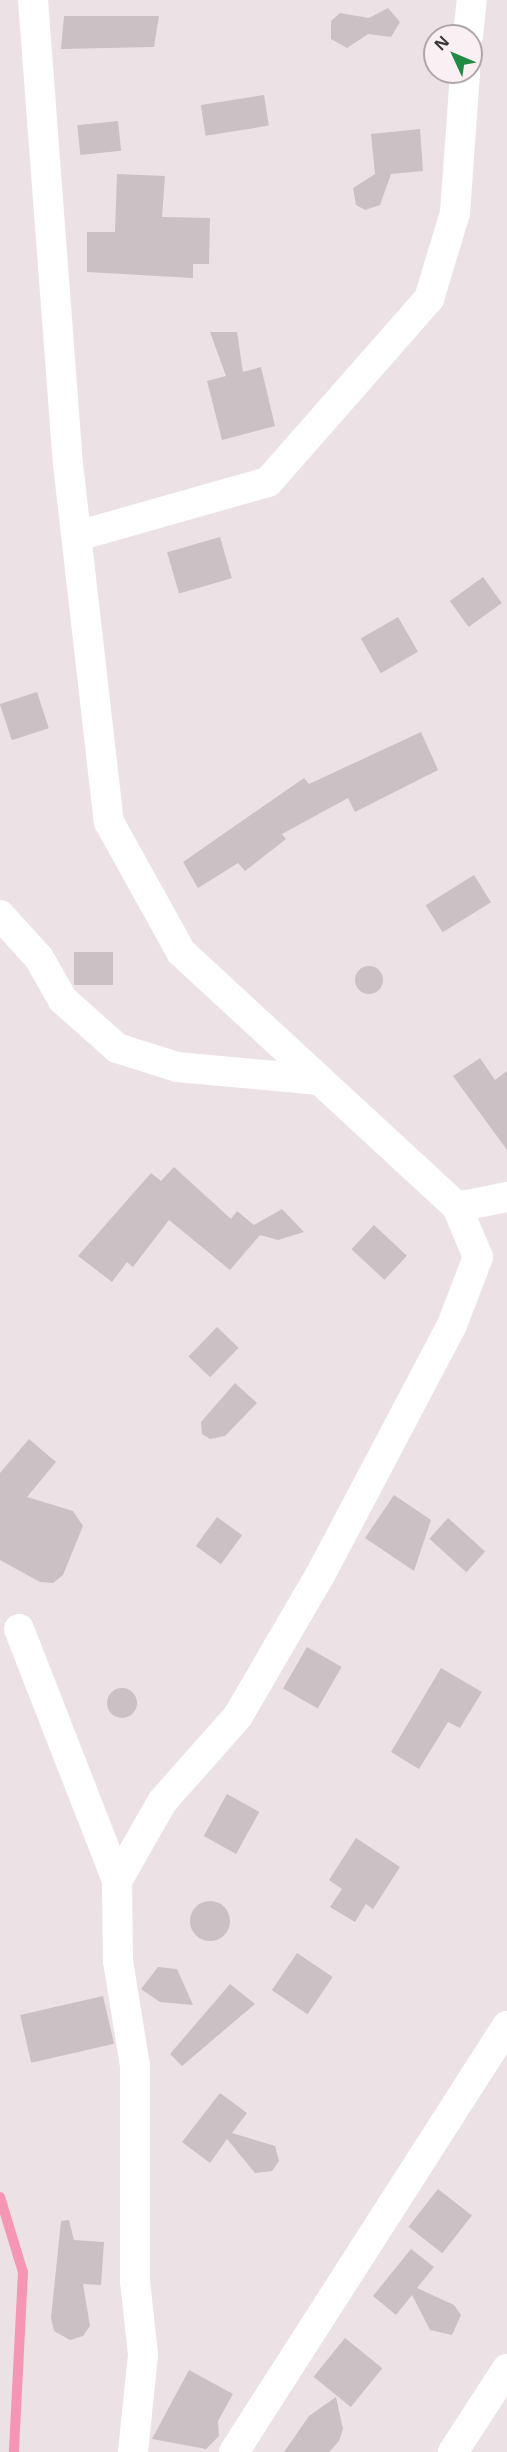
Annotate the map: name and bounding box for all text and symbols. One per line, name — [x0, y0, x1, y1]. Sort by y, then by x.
north arrow — [423, 24, 483, 84]
text: N — [429, 31, 454, 55]

